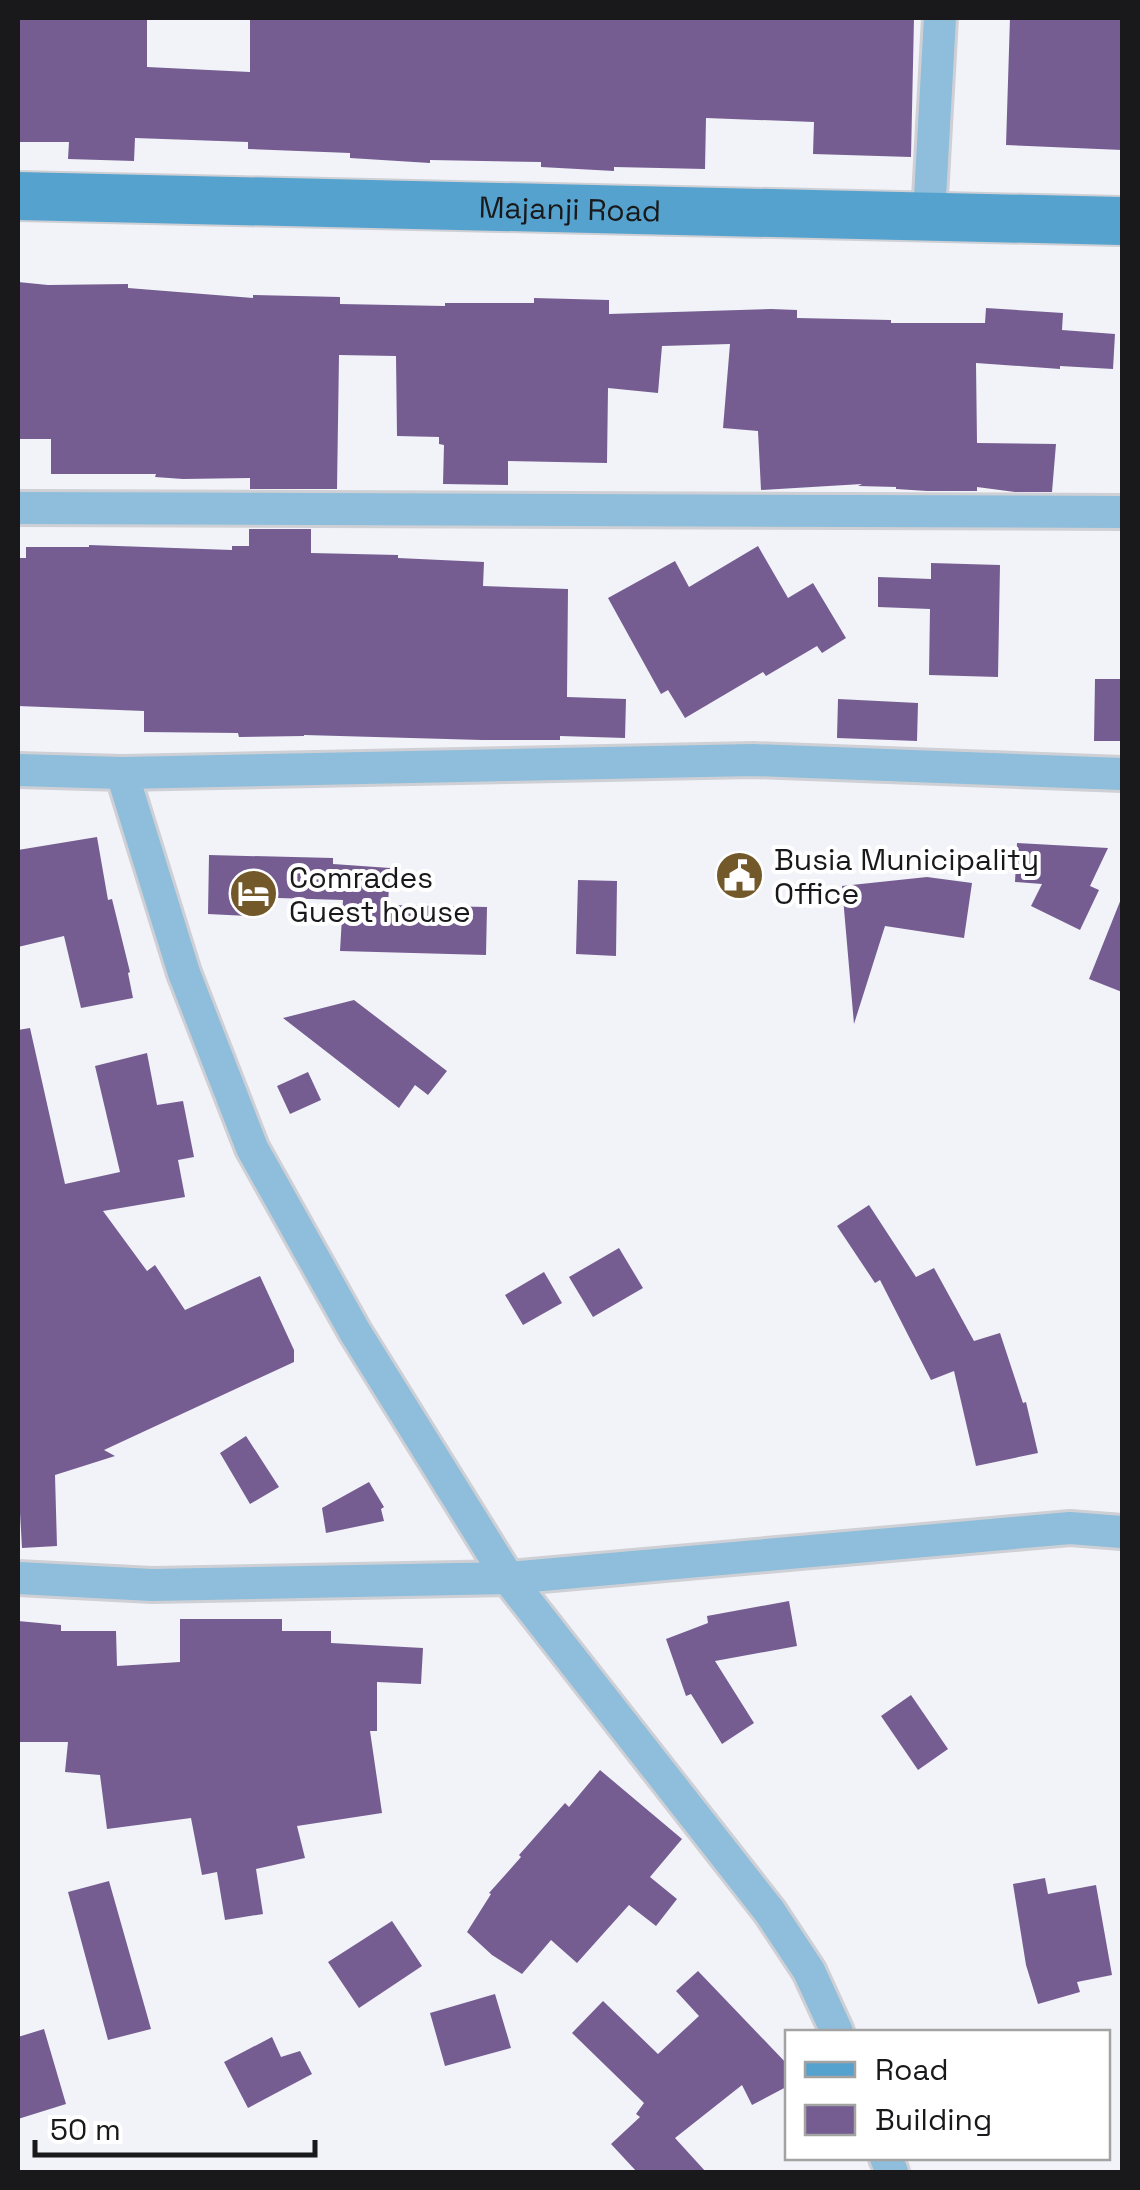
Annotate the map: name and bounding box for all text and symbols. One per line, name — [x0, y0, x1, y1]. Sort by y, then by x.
street label: Majanji Road — [478, 187, 661, 230]
place label: Busia Municipality Office — [774, 840, 1039, 913]
public building icon: Busia Municipality Office — [713, 850, 765, 902]
place label: Comrades Guest house — [289, 858, 471, 931]
hotel icon: Comrades Guest house — [228, 868, 280, 920]
legend — [785, 2030, 1110, 2160]
text: Road — [875, 2050, 949, 2089]
scale bar — [35, 2095, 315, 2157]
text: Building — [875, 2100, 992, 2139]
text: 50 m — [50, 2110, 121, 2149]

